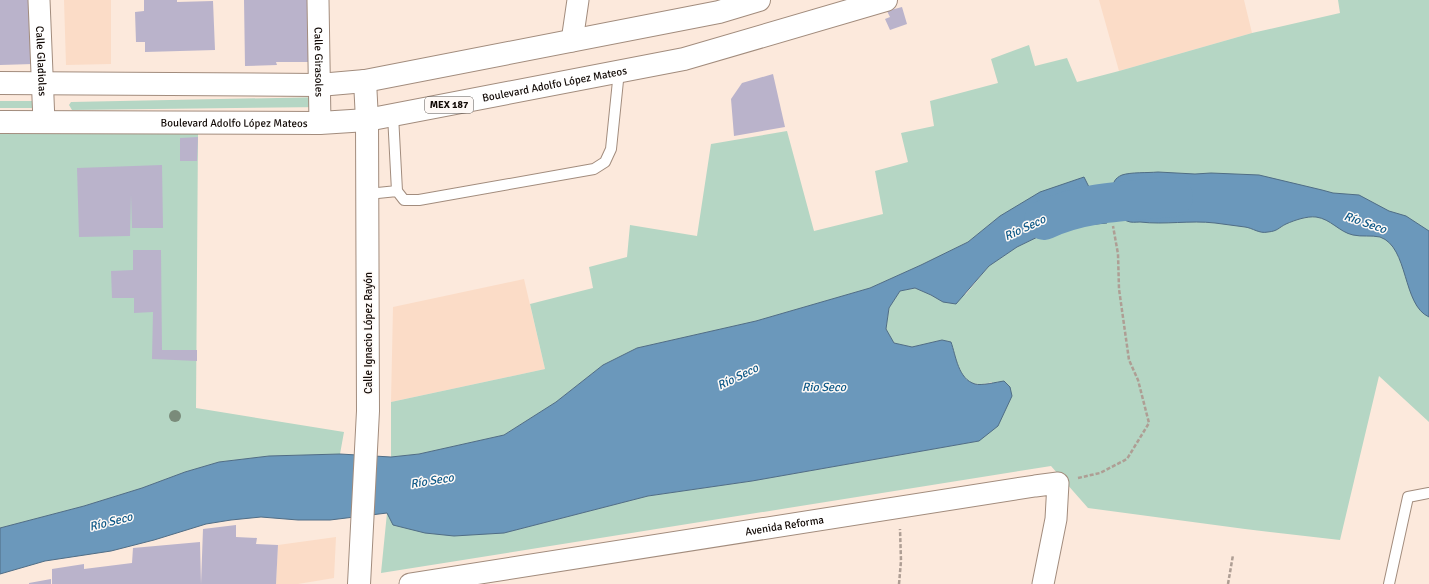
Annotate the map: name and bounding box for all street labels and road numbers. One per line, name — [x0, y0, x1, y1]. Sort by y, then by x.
street label: Calle Gladiolas — [34, 26, 49, 97]
street label: Calle Girasoles — [312, 27, 326, 97]
street label: Boulevard Adolfo López Mateos — [481, 64, 628, 104]
road number: MEX 187 — [425, 97, 473, 113]
street label: Boulevard Adolfo López Mateos — [160, 116, 308, 129]
street label: Calle Ignacio López Rayón — [362, 272, 375, 394]
street label: Avenida Reforma — [744, 513, 825, 538]

